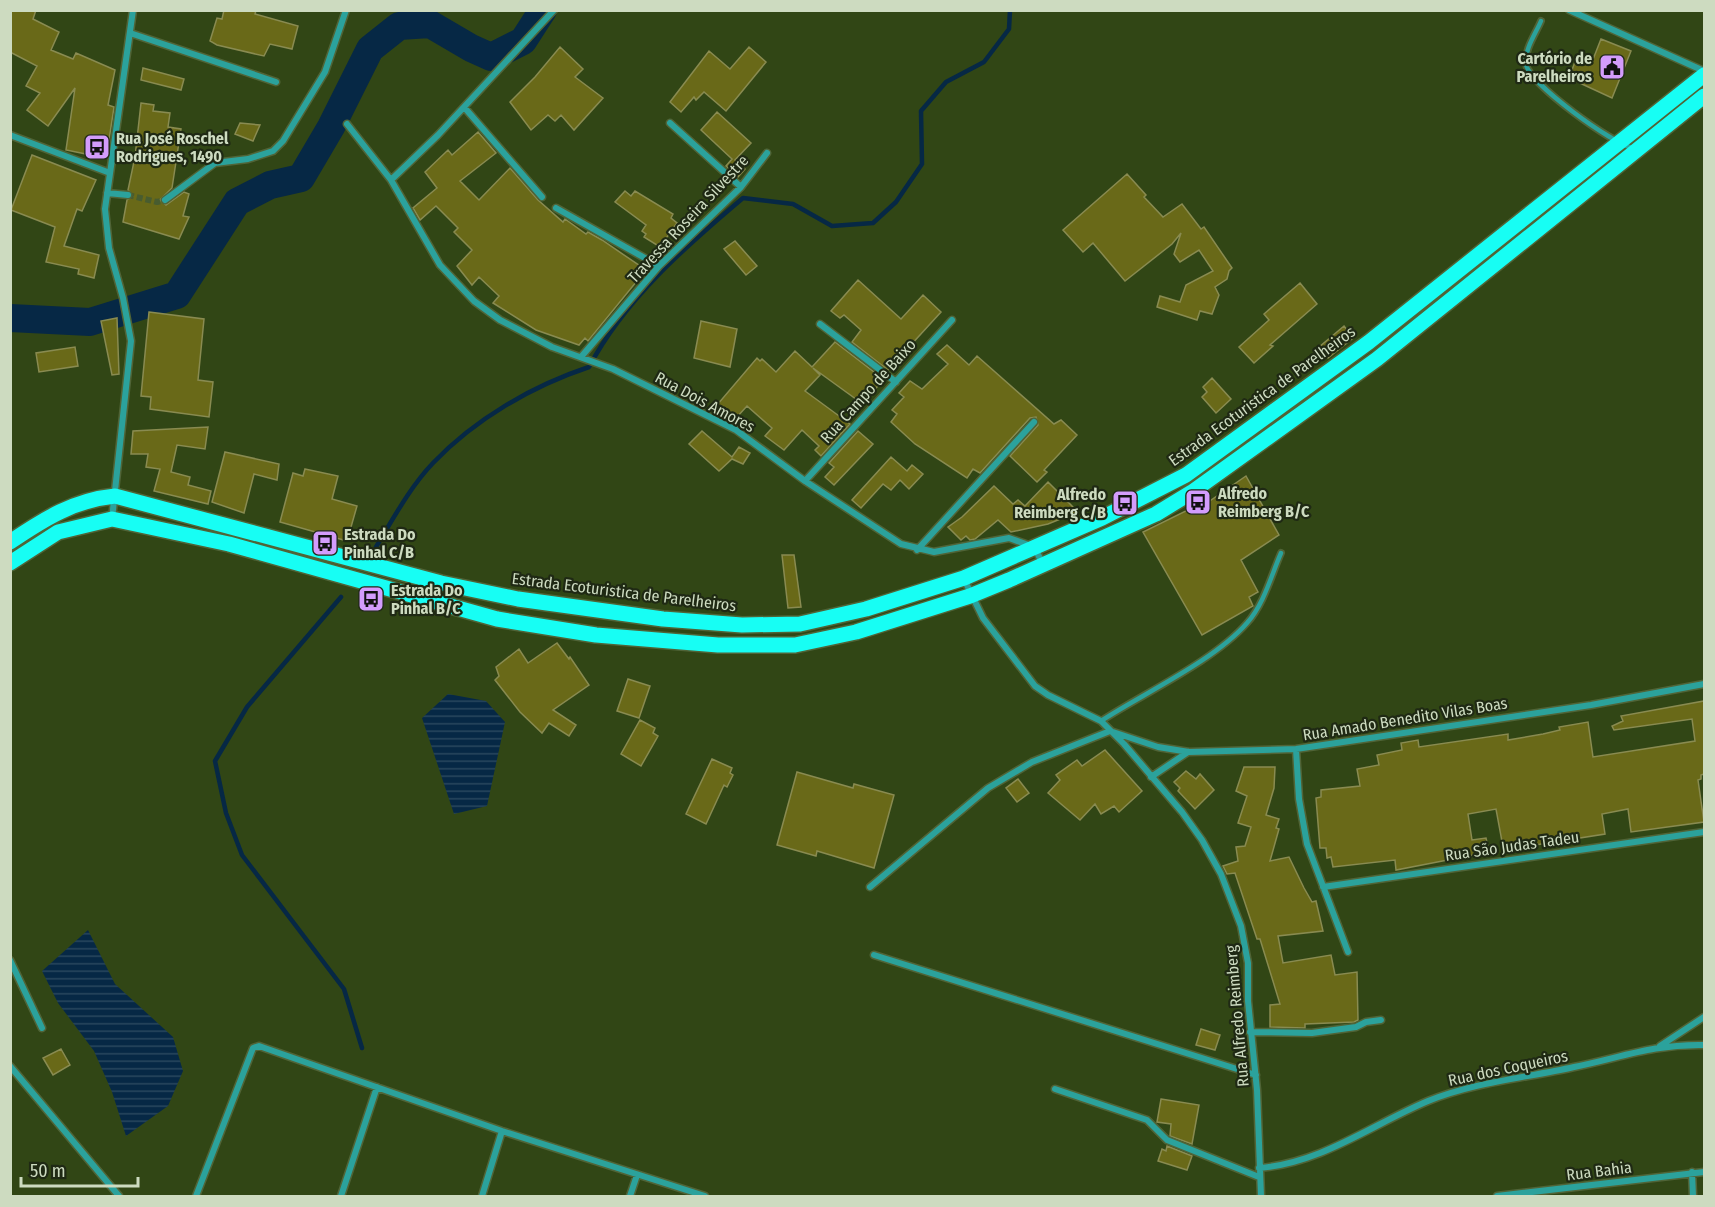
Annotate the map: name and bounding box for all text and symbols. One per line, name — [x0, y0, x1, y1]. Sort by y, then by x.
place label: Cartório de Parelheiros — [1517, 49, 1592, 86]
public building icon: Cartório de Parelheiros — [1597, 52, 1627, 82]
place label: Rua José Roschel Rodrigues, 1490 — [116, 129, 229, 166]
bus stop icon: Rua José Roschel Rodrigues, 1490 — [82, 132, 112, 162]
street label: Travessa Roseira Silvestre — [624, 151, 752, 287]
street label: Estrada Ecoturistica de Parelheiros — [1165, 322, 1359, 470]
street label: Rua Campo de Baixo — [816, 335, 920, 447]
street label: Rua Dois Amores — [652, 368, 758, 436]
place label: Alfredo Reimberg B/C — [1217, 484, 1310, 521]
place label: Alfredo Reimberg C/B — [1014, 485, 1106, 522]
bus stop icon: Alfredo Reimberg B/C — [1183, 487, 1213, 517]
bus stop icon: Alfredo Reimberg C/B — [1110, 488, 1140, 518]
place label: Estrada Do Pinhal C/B — [344, 525, 416, 562]
bus stop icon: Estrada Do Pinhal C/B — [310, 528, 340, 558]
street label: Estrada Ecoturistica de Parelheiros — [511, 569, 737, 615]
place label: Estrada Do Pinhal B/C — [391, 581, 463, 618]
bus stop icon: Estrada Do Pinhal B/C — [356, 584, 386, 614]
street label: Rua Amado Benedito Vilas Boas — [1301, 693, 1509, 745]
street label: Rua São Judas Tadeu — [1444, 827, 1580, 865]
street label: Rua Alfredo Reimberg — [1221, 944, 1253, 1088]
street label: Rua dos Coqueiros — [1446, 1046, 1570, 1090]
scale bar — [21, 1150, 138, 1188]
street label: Rua Bahia — [1565, 1158, 1633, 1184]
text: 50 m — [30, 1160, 66, 1182]

